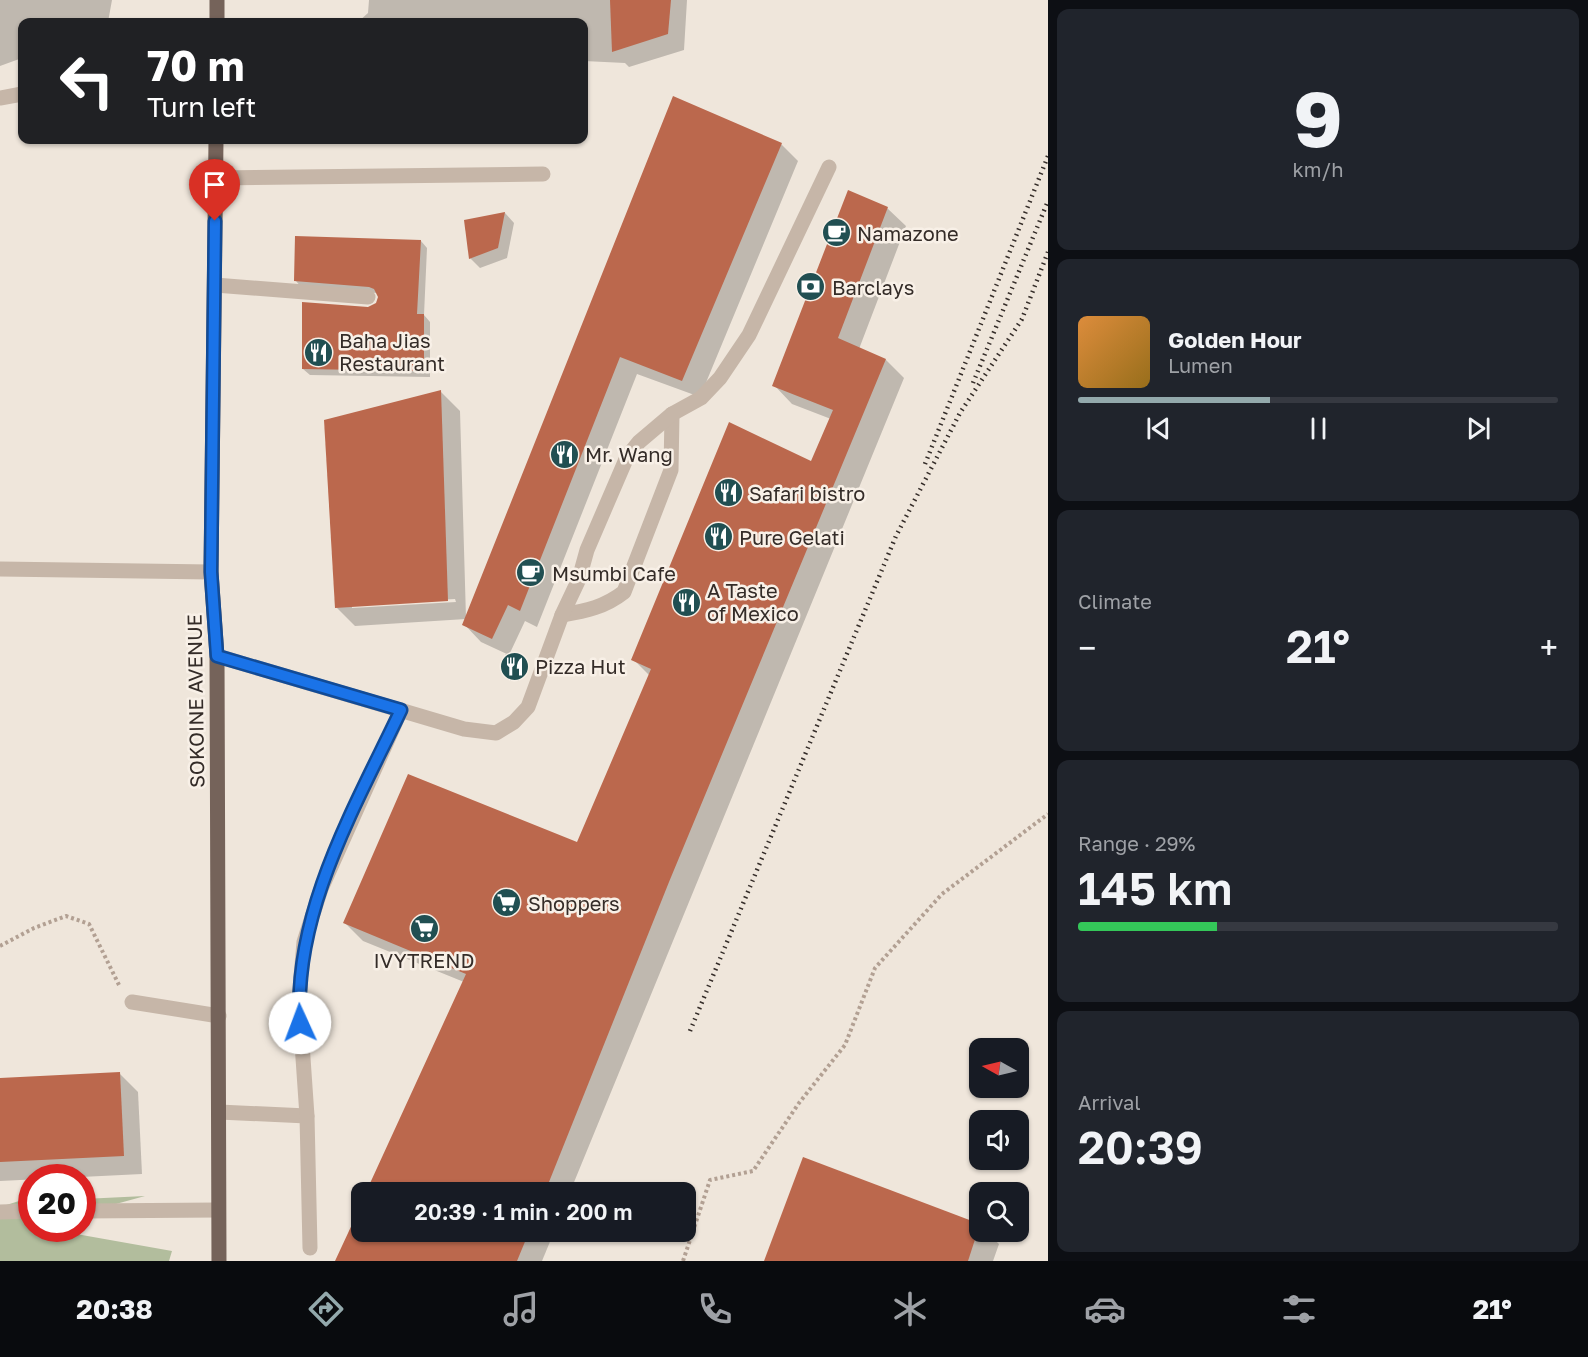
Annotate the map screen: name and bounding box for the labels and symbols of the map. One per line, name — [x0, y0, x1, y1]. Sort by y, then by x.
pin — [189, 159, 240, 221]
cafe icon: Namazone — [820, 217, 852, 249]
place label: Namazone — [857, 221, 959, 245]
bank icon: Barclays — [795, 271, 827, 303]
place label: Barclays — [832, 275, 914, 299]
place label: Baha Jias Restaurant — [339, 328, 445, 375]
restaurant icon: Baha Jias Restaurant — [302, 336, 334, 368]
restaurant icon: Mr. Wang — [548, 438, 580, 470]
place label: Mr. Wang — [585, 442, 673, 466]
restaurant icon: Safari bistro — [712, 477, 744, 509]
place label: Safari bistro — [749, 481, 865, 505]
restaurant icon: Pure Gelati — [702, 521, 734, 553]
place label: Pure Gelati — [739, 525, 845, 549]
cafe icon: Msumbi Cafe — [515, 557, 547, 589]
place label: Msumbi Cafe — [552, 561, 676, 585]
place label: A Taste of Mexico — [707, 578, 799, 625]
restaurant icon: A Taste of Mexico — [670, 586, 702, 618]
street label: SOKOINE AVENUE — [181, 614, 209, 788]
restaurant icon: Pizza Hut — [498, 650, 530, 682]
place label: Pizza Hut — [535, 654, 626, 678]
supermarket icon: Shoppers — [491, 887, 523, 919]
place label: Shoppers — [528, 891, 620, 915]
supermarket icon: IVYTREND — [408, 913, 440, 945]
place label: IVYTREND — [374, 948, 474, 972]
position arrow — [268, 991, 332, 1055]
north arrow — [969, 1038, 1029, 1098]
speed limit sign: 20 — [18, 1164, 96, 1242]

